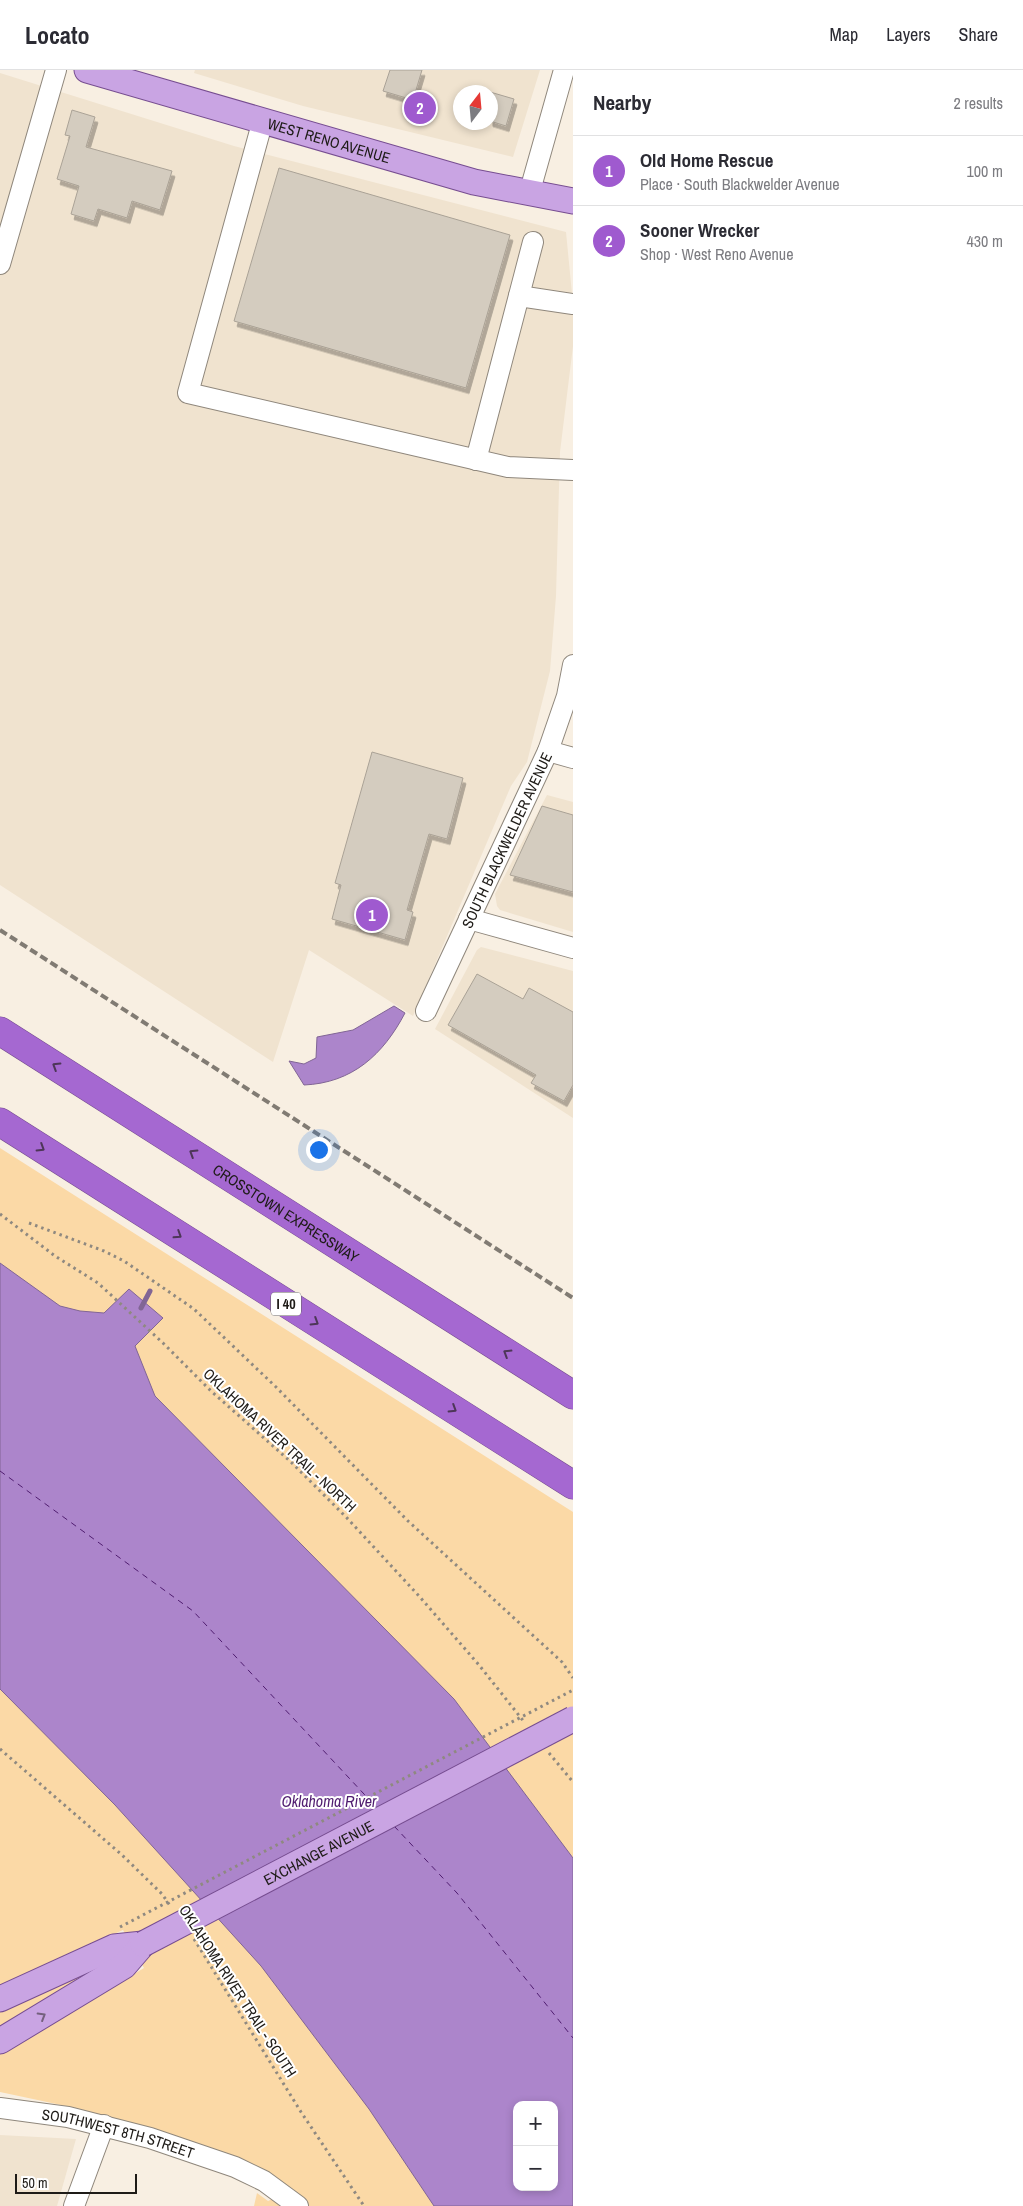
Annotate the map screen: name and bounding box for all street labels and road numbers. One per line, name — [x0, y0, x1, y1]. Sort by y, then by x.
street label: WEST RENO AVENUE — [265, 112, 393, 168]
street label: SOUTH BLACKWELDER AVENUE — [456, 748, 557, 931]
street label: CROSSTOWN EXPRESSWAY — [209, 1158, 364, 1268]
road number: I 40 — [271, 1292, 301, 1316]
street label: OKLAHOMA RIVER TRAIL - NORTH — [199, 1363, 361, 1517]
street label: EXCHANGE AVENUE — [260, 1815, 377, 1890]
street label: OKLAHOMA RIVER TRAIL - SOUTH — [174, 1901, 302, 2081]
street label: SOUTHWEST 8TH STREET — [41, 2103, 198, 2163]

